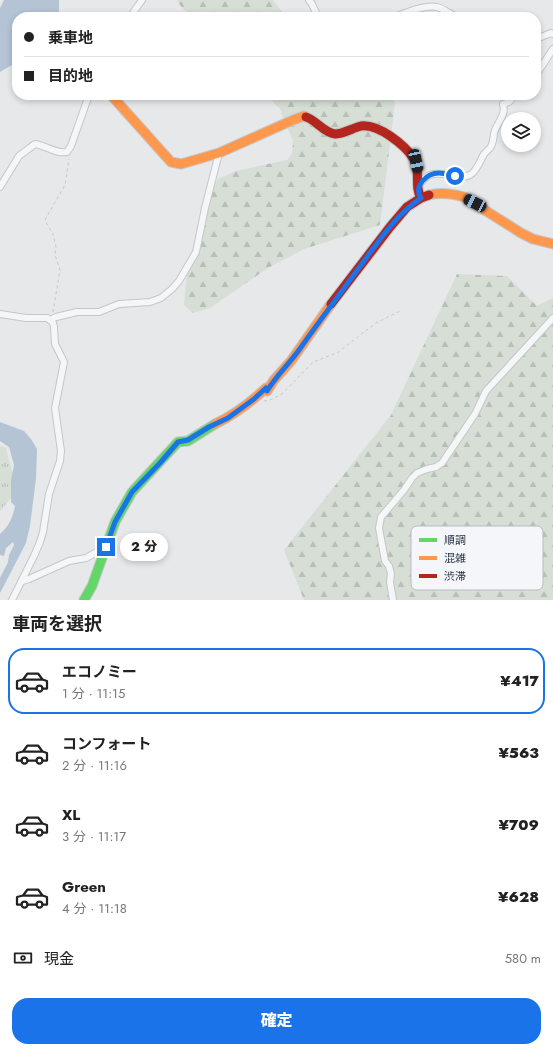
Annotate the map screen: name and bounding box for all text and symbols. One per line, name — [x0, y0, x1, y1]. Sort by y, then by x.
text: 乗車地 — [48, 27, 93, 49]
text: 目的地 — [48, 65, 93, 87]
map controls — [501, 112, 541, 152]
button: layers — [501, 112, 541, 152]
car — [408, 148, 424, 174]
route start — [446, 167, 464, 185]
car — [462, 192, 488, 214]
legend — [411, 526, 543, 590]
text: 順調 — [444, 532, 466, 548]
callout: 2 分 — [120, 533, 168, 561]
text: 2 分 — [131, 537, 157, 556]
route end — [97, 538, 115, 556]
text: 混雑 — [444, 550, 466, 566]
text: 渋滞 — [444, 568, 466, 584]
text: 車両を選択 — [12, 611, 102, 637]
text: エコノミー — [62, 661, 137, 683]
icon: car — [14, 663, 50, 699]
text: ¥417 — [500, 670, 539, 692]
text: 1 分 · 11:15 — [62, 684, 125, 703]
text: コンフォート — [62, 733, 152, 755]
icon: car — [14, 735, 50, 771]
text: ¥563 — [498, 742, 539, 764]
text: 2 分 · 11:16 — [62, 756, 127, 775]
text: XL — [62, 804, 80, 826]
icon: car — [14, 807, 50, 843]
text: ¥709 — [499, 814, 539, 836]
text: 3 分 · 11:17 — [62, 827, 126, 846]
text: Green — [62, 876, 106, 898]
icon: car — [14, 879, 50, 915]
text: ¥628 — [498, 886, 539, 908]
text: 4 分 · 11:18 — [62, 899, 127, 918]
icon: cash — [12, 947, 34, 969]
text: 現金 — [44, 948, 74, 970]
text: 580 m — [505, 949, 541, 968]
button: 確定 — [12, 998, 541, 1044]

